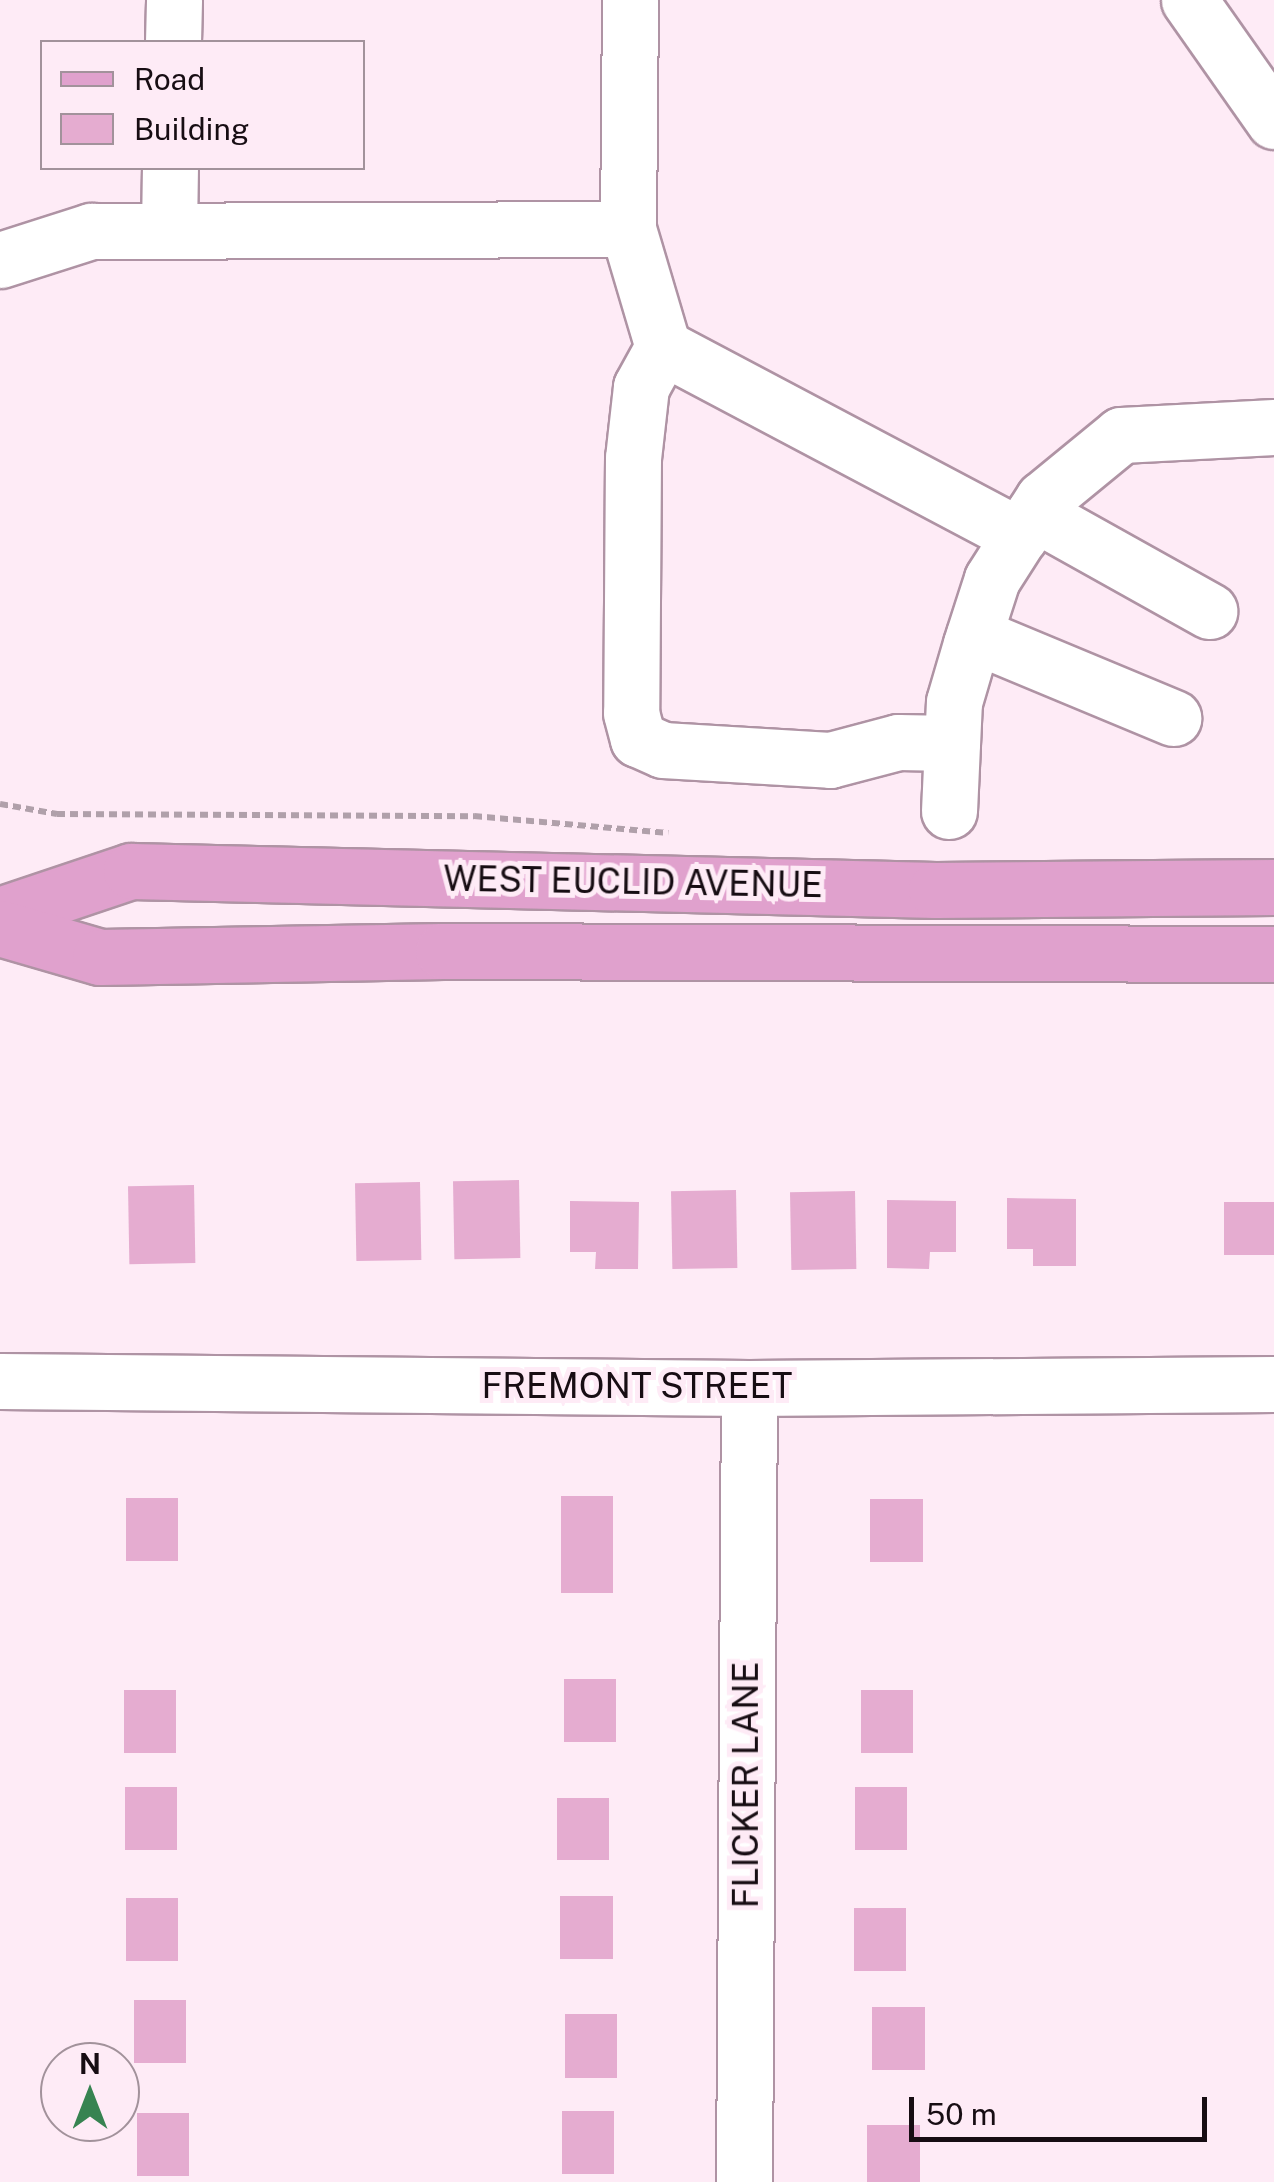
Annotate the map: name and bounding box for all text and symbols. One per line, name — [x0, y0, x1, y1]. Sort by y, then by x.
legend — [40, 40, 365, 170]
text: Road — [134, 61, 205, 97]
text: Building — [134, 111, 249, 147]
street label: WEST EUCLID AVENUE — [443, 858, 823, 906]
street label: FREMONT STREET — [481, 1365, 793, 1407]
street label: FLICKER LANE — [725, 1662, 767, 1908]
north arrow — [40, 2042, 140, 2142]
text: N — [79, 2047, 101, 2080]
scale bar — [914, 2077, 1212, 2139]
text: 50 m — [926, 2096, 997, 2132]

